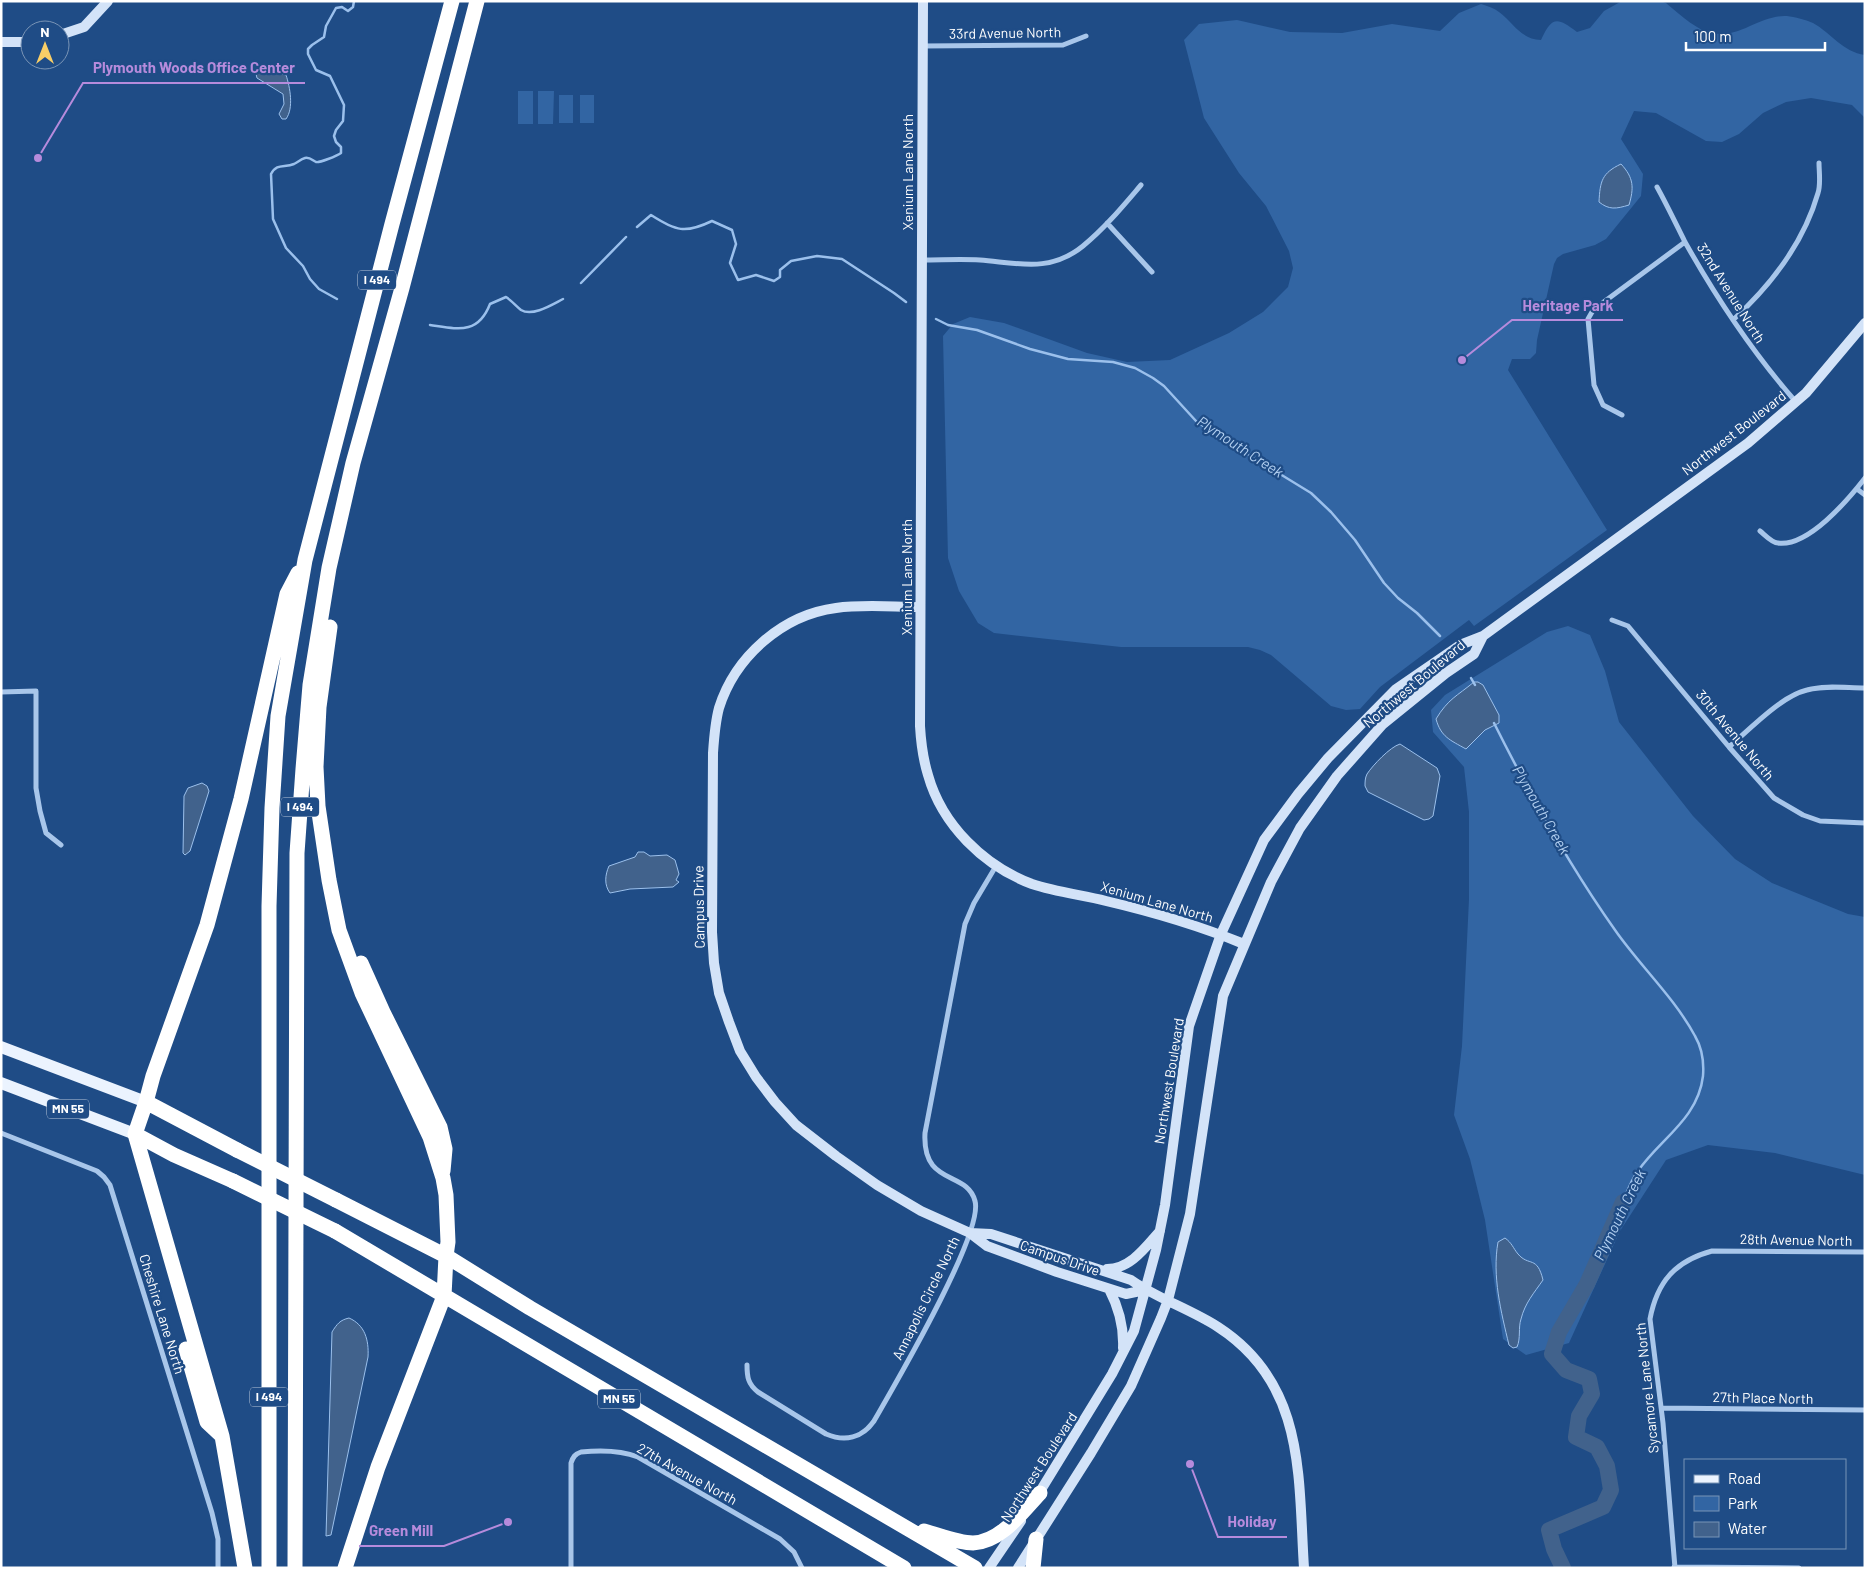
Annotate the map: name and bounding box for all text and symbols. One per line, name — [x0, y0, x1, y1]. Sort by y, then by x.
north arrow — [20, 20, 70, 70]
scale bar — [1686, 20, 1825, 52]
text: N — [40, 23, 50, 40]
street label: 33rd Avenue North — [949, 23, 1061, 42]
text: 100 m — [1694, 27, 1732, 45]
callout: Plymouth Woods Office Center — [83, 53, 305, 83]
text: Plymouth Woods Office Center — [93, 58, 295, 76]
street label: Xenium Lane North — [899, 114, 916, 230]
street label: 32nd Avenue North — [1694, 239, 1769, 346]
road number: I 494 — [358, 270, 396, 290]
callout: Heritage Park — [1512, 290, 1623, 320]
text: Heritage Park — [1523, 296, 1613, 314]
street label: Northwest Boulevard — [1678, 387, 1789, 479]
water label: Plymouth Creek — [1194, 412, 1288, 481]
street label: Xenium Lane North — [898, 519, 915, 635]
street label: Northwest Boulevard — [1359, 636, 1468, 731]
street label: 30th Avenue North — [1693, 686, 1778, 783]
water label: Plymouth Creek — [1509, 762, 1575, 858]
road number: I 494 — [281, 798, 319, 816]
street label: Campus Drive — [689, 865, 708, 949]
street label: Xenium Lane North — [1099, 877, 1215, 926]
street label: Northwest Boulevard — [1150, 1017, 1187, 1145]
road number: MN 55 — [47, 1100, 89, 1118]
water label: Plymouth Creek — [1589, 1165, 1649, 1263]
street label: 28th Avenue North — [1740, 1230, 1852, 1249]
street label: Annapolis Circle North — [888, 1233, 963, 1362]
street label: Campus Drive — [1018, 1236, 1102, 1279]
street label: Cheshire Lane North — [136, 1252, 189, 1376]
street label: Sycamore Lane North — [1631, 1322, 1662, 1454]
road number: I 494 — [250, 1388, 288, 1406]
street label: 27th Place North — [1712, 1388, 1814, 1407]
road number: MN 55 — [598, 1390, 640, 1408]
street label: Northwest Boulevard — [997, 1409, 1080, 1525]
street label: 27th Avenue North — [634, 1439, 740, 1508]
legend — [1684, 1459, 1846, 1549]
text: Road — [1728, 1469, 1761, 1487]
text: Park — [1728, 1494, 1758, 1512]
callout: Holiday — [1218, 1507, 1287, 1537]
text: Holiday — [1227, 1512, 1277, 1530]
callout: Green Mill — [359, 1516, 444, 1546]
text: Water — [1728, 1519, 1767, 1537]
text: Green Mill — [369, 1521, 433, 1539]

